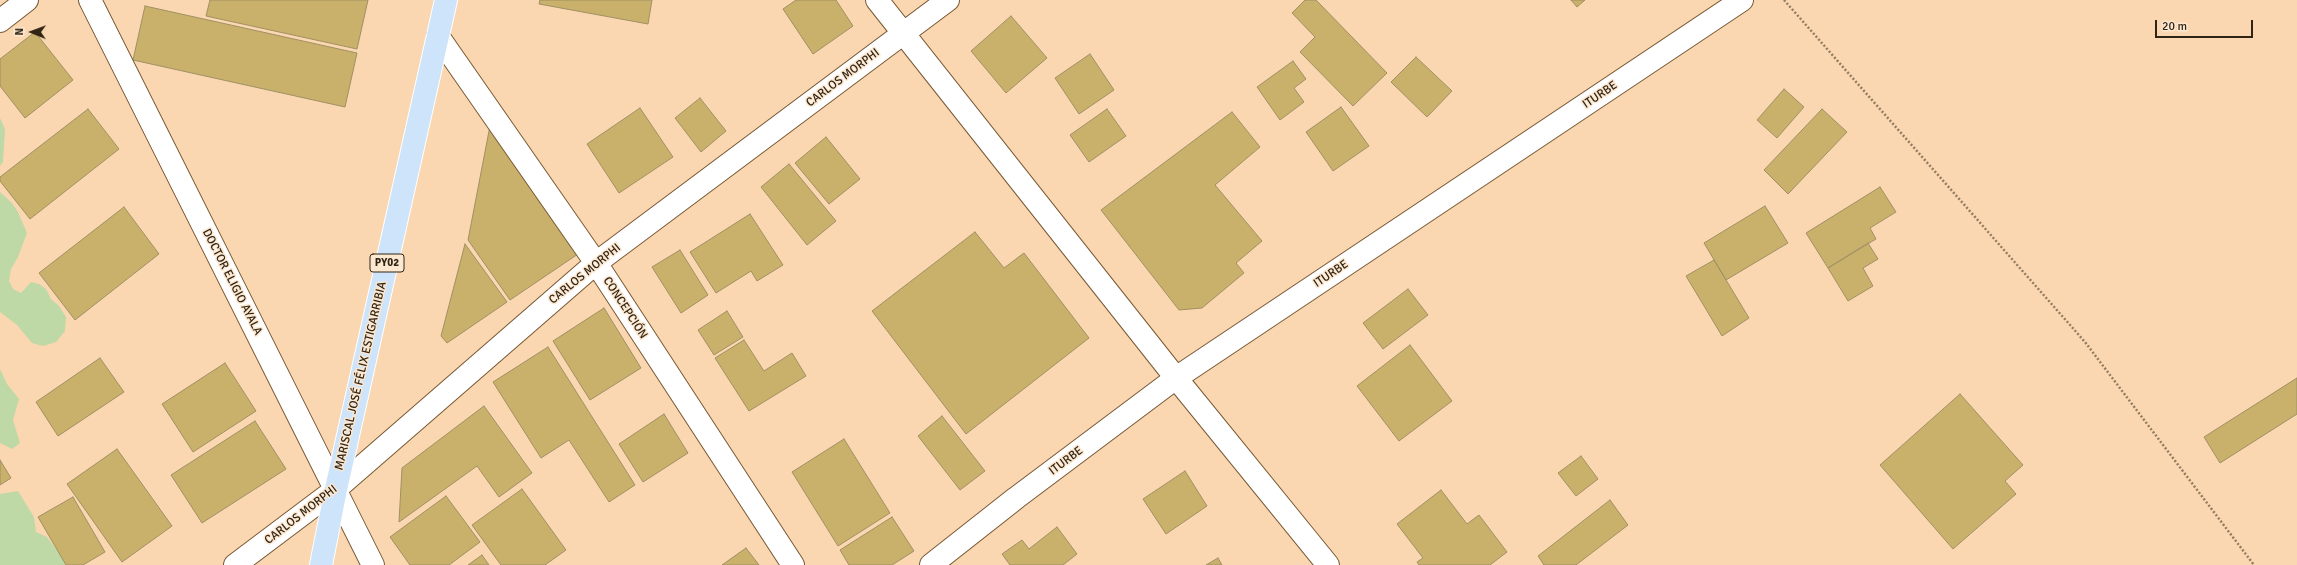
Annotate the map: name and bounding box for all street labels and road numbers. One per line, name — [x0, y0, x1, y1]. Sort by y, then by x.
street label: CARLOS MORPHI — [803, 46, 883, 110]
street label: ITURBE — [1580, 78, 1620, 112]
street label: DOCTOR ELIGIO AYALA — [199, 226, 265, 338]
street label: CARLOS MORPHI — [546, 241, 624, 307]
road number: PY02 — [370, 254, 404, 272]
street label: ITURBE — [1311, 257, 1351, 291]
street label: CONCEPCIÓN — [600, 274, 650, 342]
street label: MARISCAL JOSÉ FÉLIX ESTIGARRIBIA — [332, 280, 390, 472]
street label: ITURBE — [1046, 444, 1086, 478]
street label: CARLOS MORPHI — [262, 482, 340, 548]

